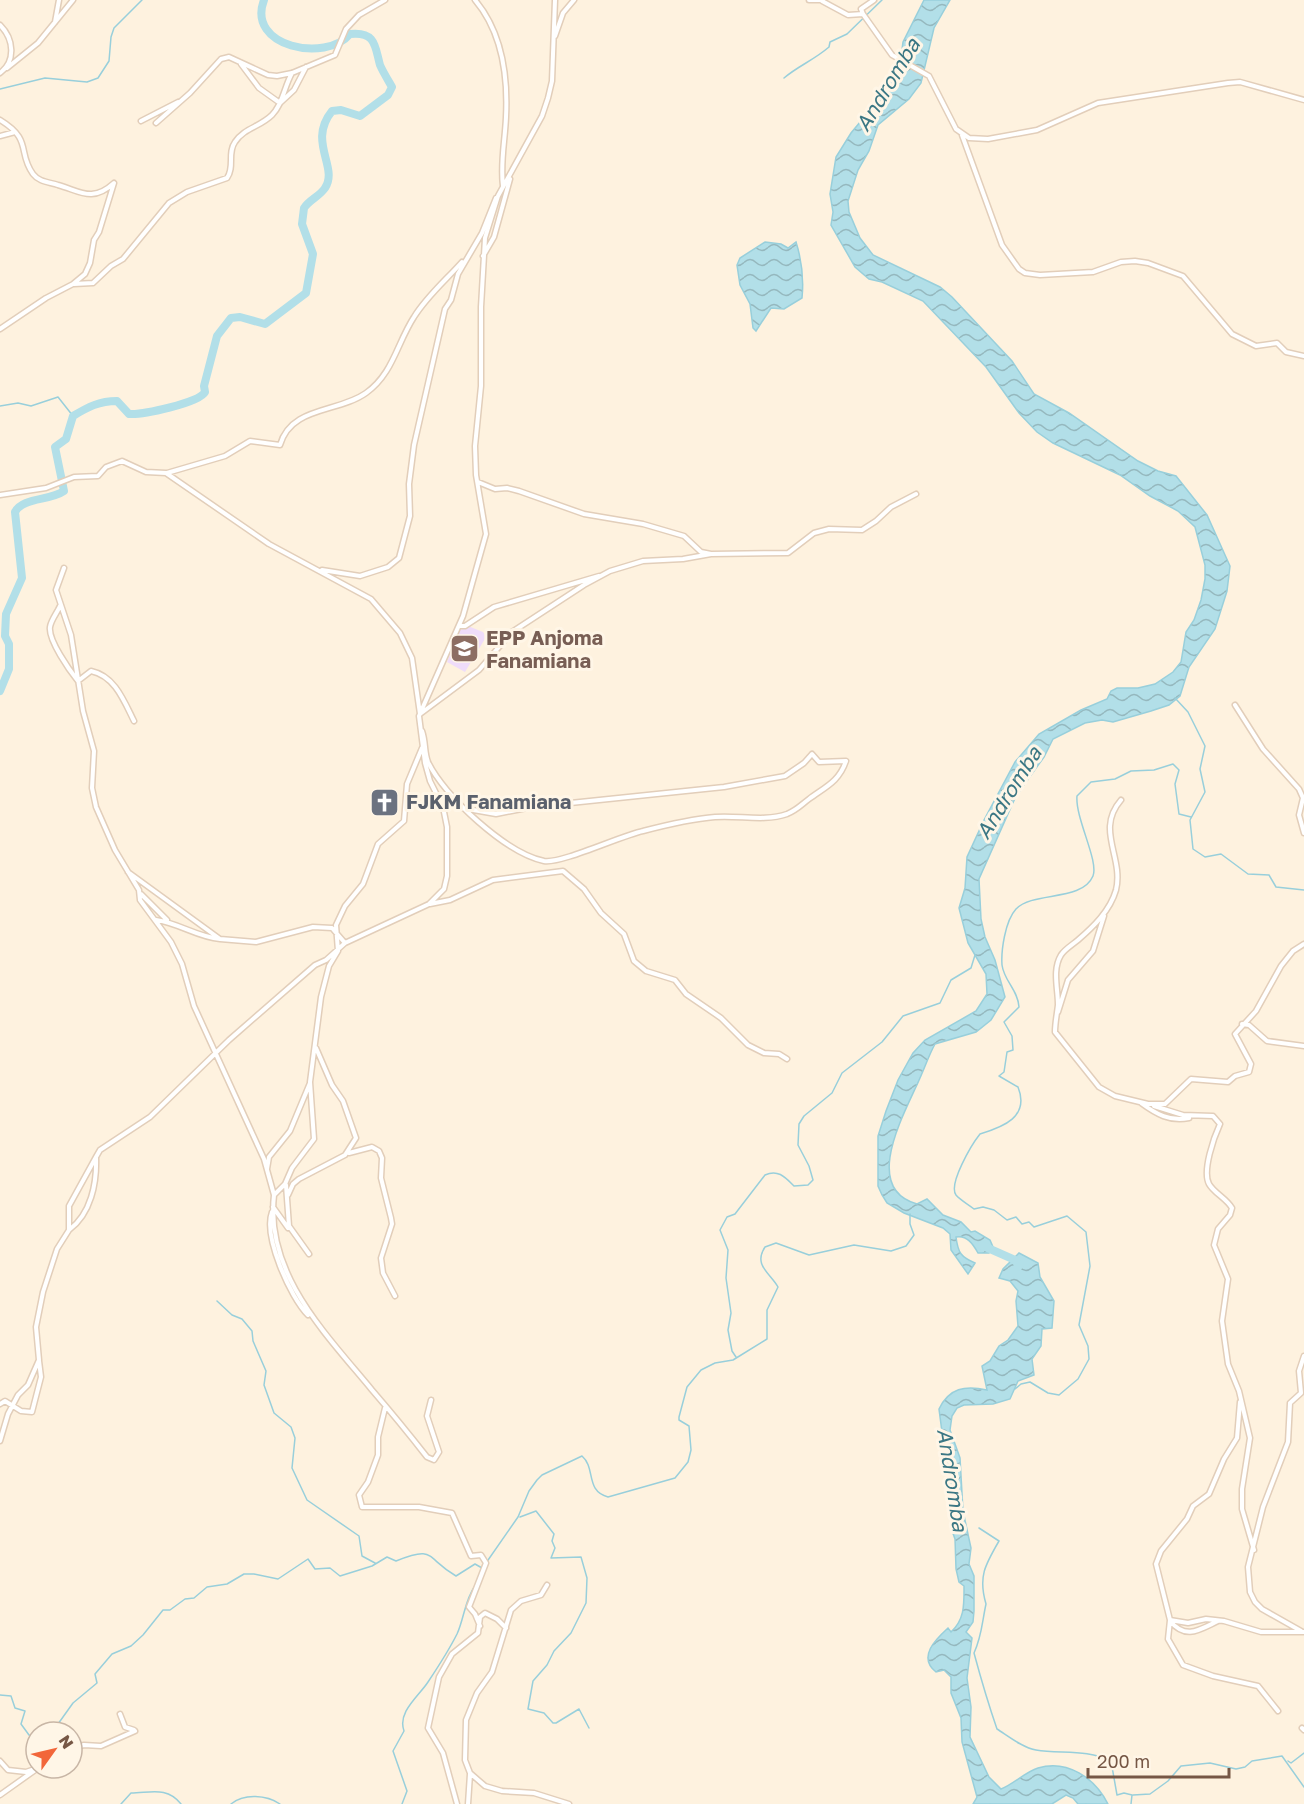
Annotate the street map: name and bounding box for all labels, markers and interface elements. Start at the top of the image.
water label: Andromba [849,32,926,136]
place label: EPP Anjoma Fanamiana [486,625,603,672]
school or university icon: EPP Anjoma Fanamiana [449,633,481,665]
water label: Andromba [970,741,1047,843]
church icon: FJKM Fanamiana [369,786,401,818]
place label: FJKM Fanamiana [406,789,571,813]
water label: Andromba [932,1427,974,1534]
north arrow [24,1720,84,1780]
text: N [55,1731,78,1752]
scale bar [1088,1741,1229,1779]
text: 200 m [1097,1750,1150,1772]

